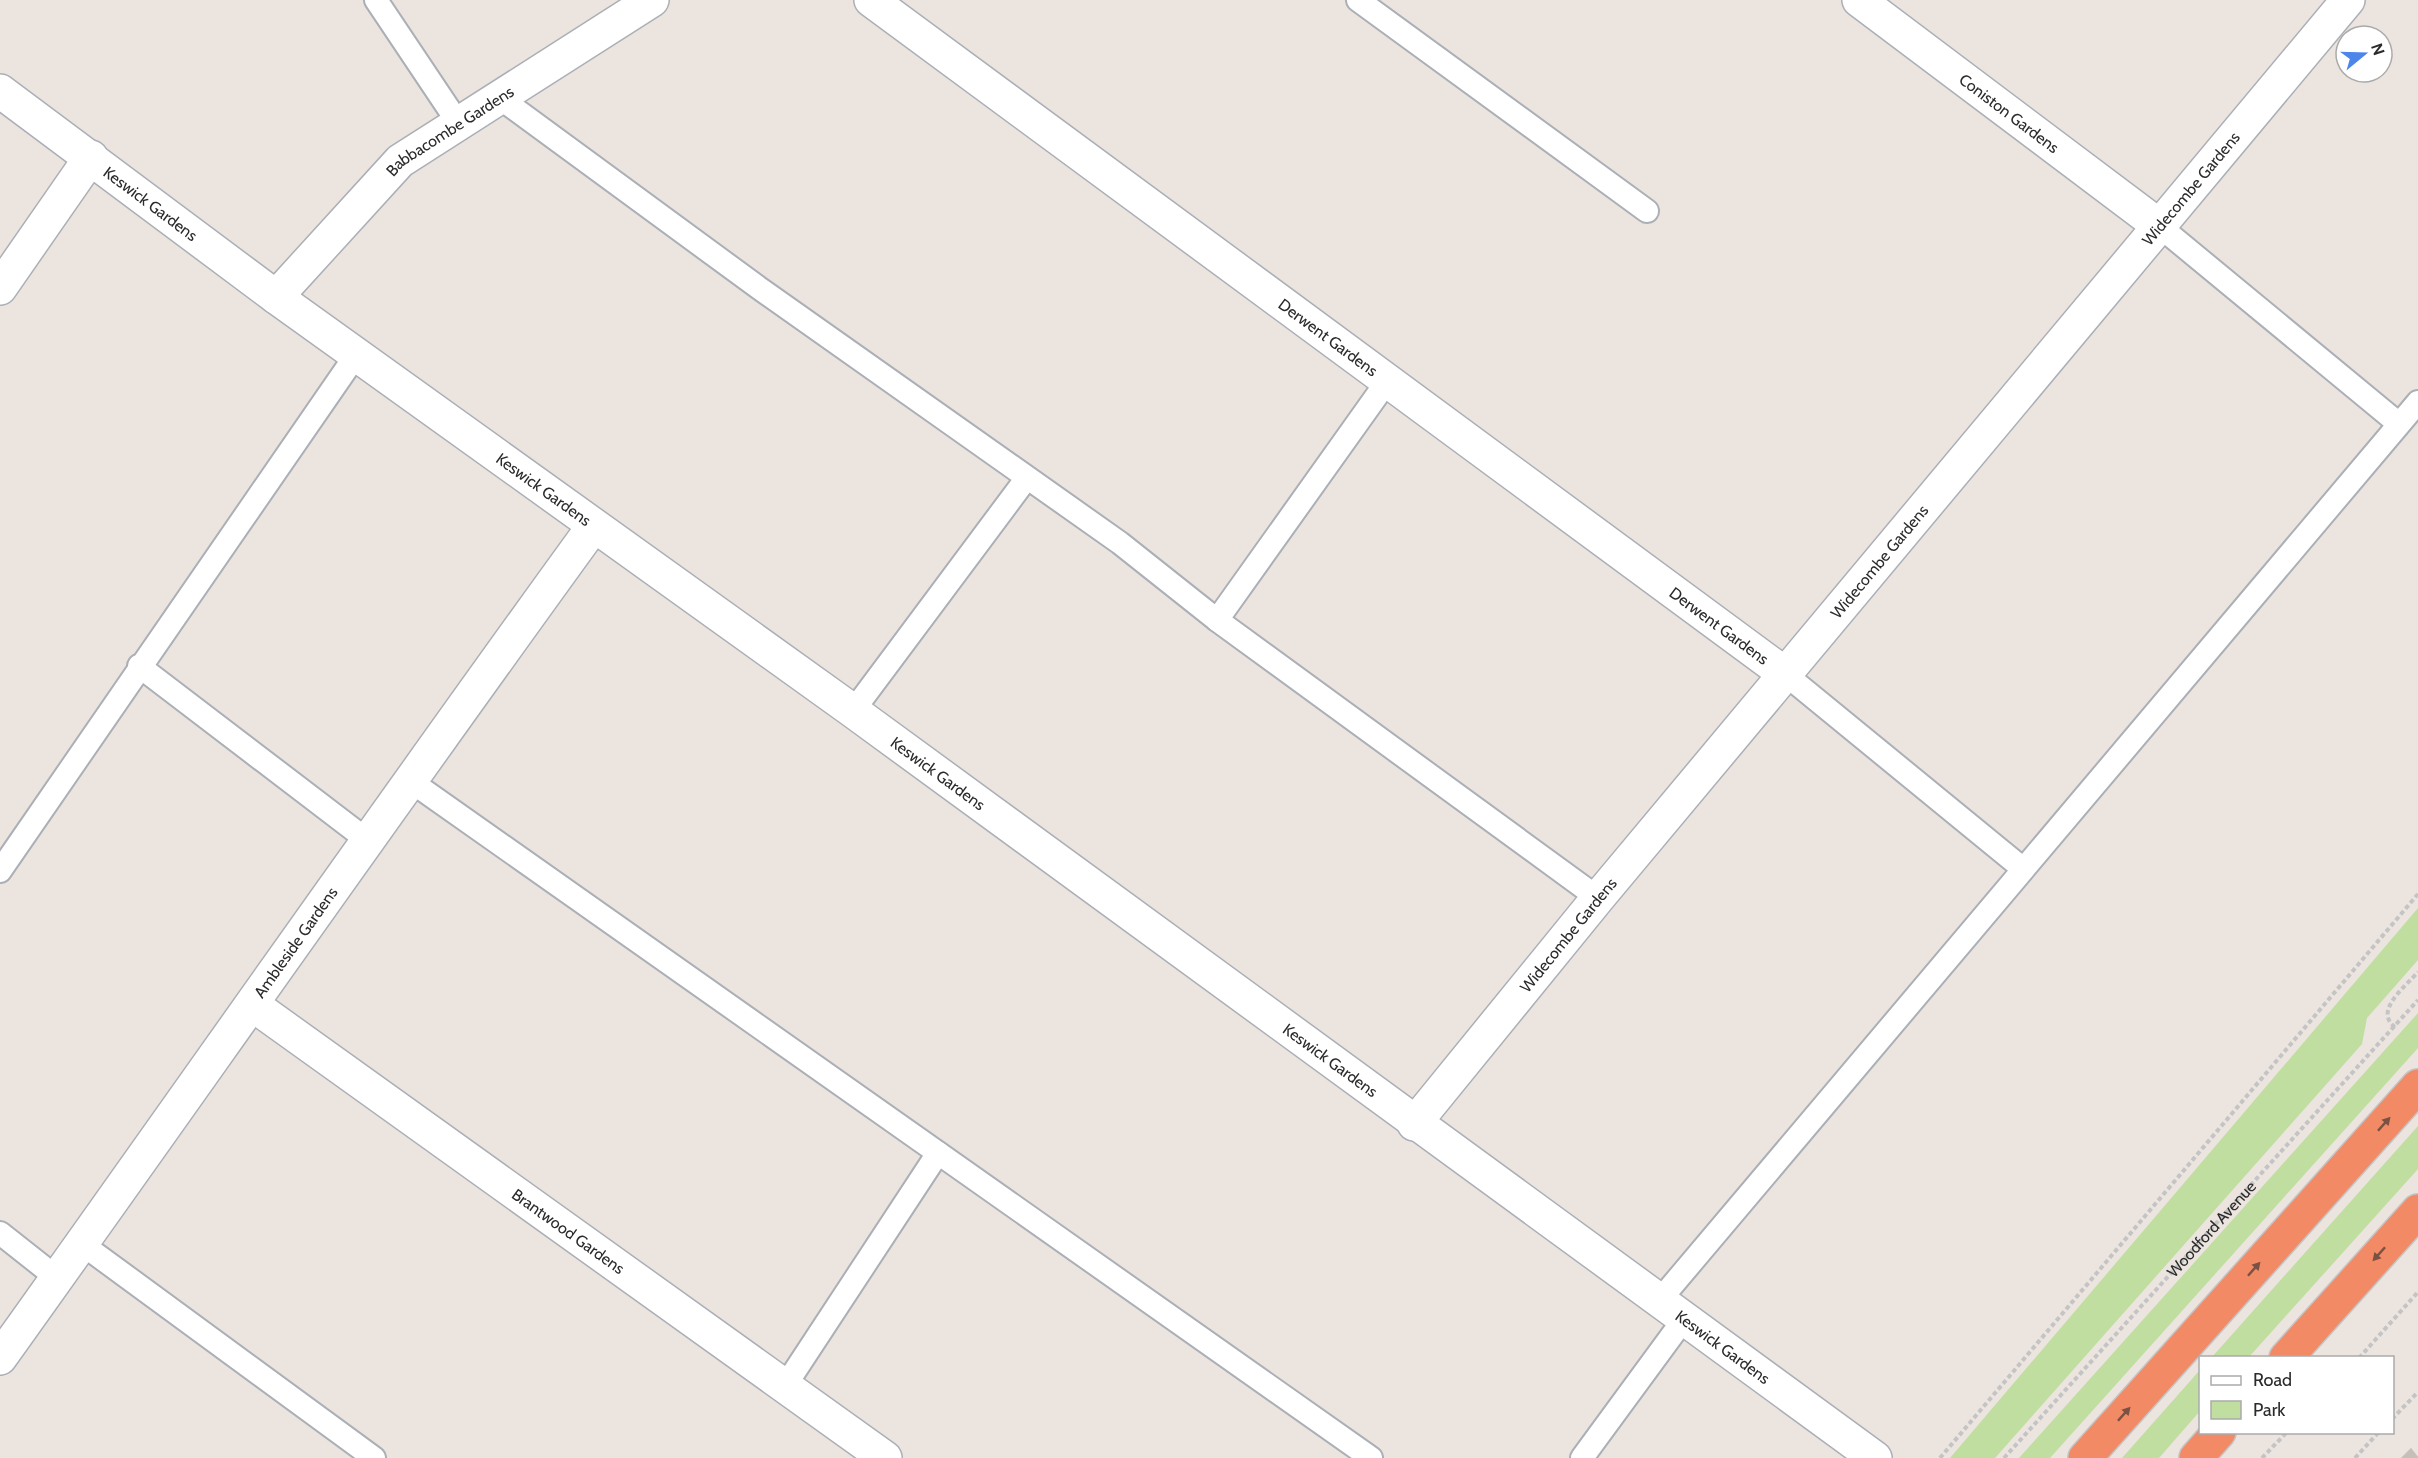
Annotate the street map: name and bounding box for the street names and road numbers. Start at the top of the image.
street label: Coniston Gardens [1956,69,2063,157]
street label: Babbacombe Gardens [382,81,517,180]
street label: Widecombe Gardens [2138,127,2244,249]
street label: Keswick Gardens [100,162,202,245]
street label: Derwent Gardens [1275,294,1382,380]
street label: Keswick Gardens [493,449,595,530]
street label: Widecombe Gardens [1826,500,1932,622]
street label: Derwent Gardens [1666,583,1773,669]
street label: Keswick Gardens [887,732,989,814]
street label: Widecombe Gardens [1516,873,1621,996]
street label: Ambleside Gardens [250,883,341,1001]
street label: Keswick Gardens [1280,1019,1382,1101]
street label: Woodford Avenue [2163,1177,2260,1281]
street label: Brantwood Gardens [508,1184,629,1278]
street label: Keswick Gardens [1672,1306,1774,1388]

